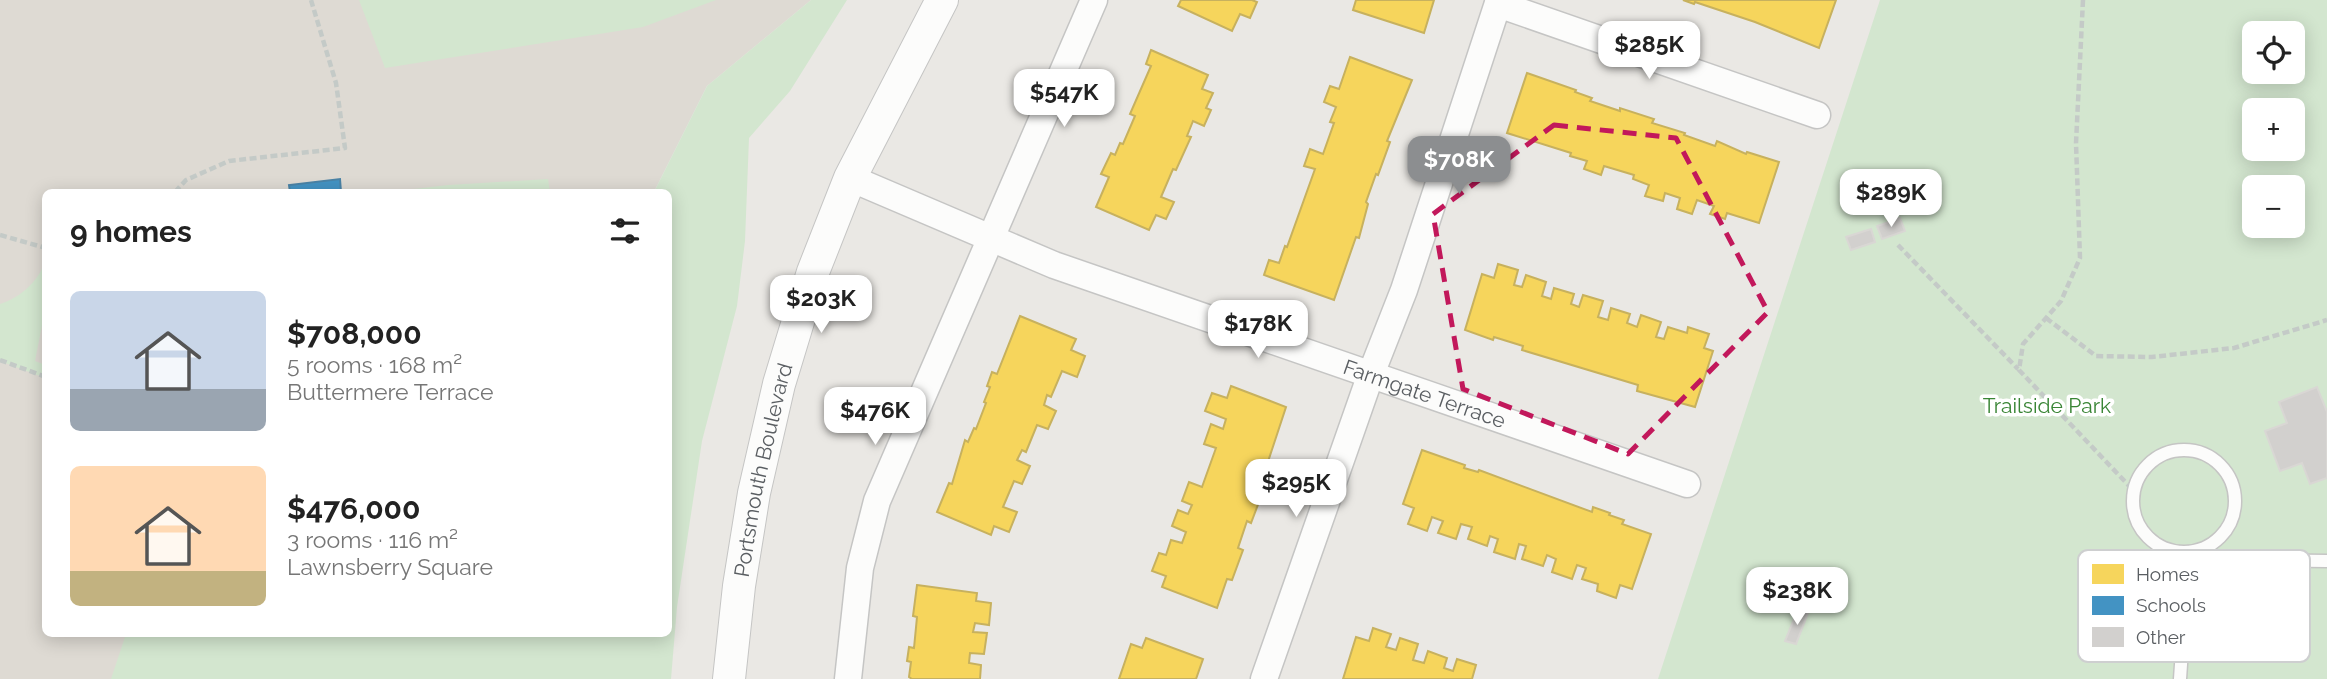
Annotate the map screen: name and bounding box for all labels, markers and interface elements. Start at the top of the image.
map controls [2242,21,2305,238]
button: locate [2242,21,2305,84]
pin: $285K [1600,22,1698,81]
text: $285K [1614,30,1684,57]
pin: $547K [1015,69,1113,129]
text: $547K [1030,78,1098,105]
button: + [2242,98,2305,161]
pin: $708K [1410,136,1508,196]
text: $708K [1424,145,1494,172]
pin: $289K [1842,170,1940,229]
button: − [2242,175,2305,238]
text: $289K [1856,178,1926,205]
icon: filters [606,212,644,250]
text: 9 homes [70,214,192,249]
pin: $203K [772,276,870,335]
text: $203K [786,284,856,311]
pin: $178K [1209,300,1307,360]
text: $178K [1224,309,1292,336]
text: $708,000 [287,316,422,351]
icon: home [126,319,210,403]
text: 5 rooms · 168 m² [287,351,462,378]
street label: Farmgate Terrace [1340,354,1509,433]
street label: Portsmouth Boulevard [728,360,797,579]
text: Buttermere Terrace [287,378,493,405]
pin: $476K [826,388,924,447]
park label: Trailside Park [1983,393,2111,418]
text: $476K [840,396,910,423]
pin: $295K [1247,460,1345,519]
text: $295K [1261,468,1331,495]
text: $476,000 [287,491,420,526]
icon: home [126,494,210,578]
text: 3 rooms · 116 m² [287,526,458,553]
legend [2078,550,2310,662]
text: Lawnsberry Square [287,553,493,580]
text: Homes [2136,563,2199,585]
pin: $238K [1748,568,1846,627]
text: $238K [1762,576,1832,603]
text: Schools [2136,594,2206,616]
text: Other [2136,626,2186,648]

